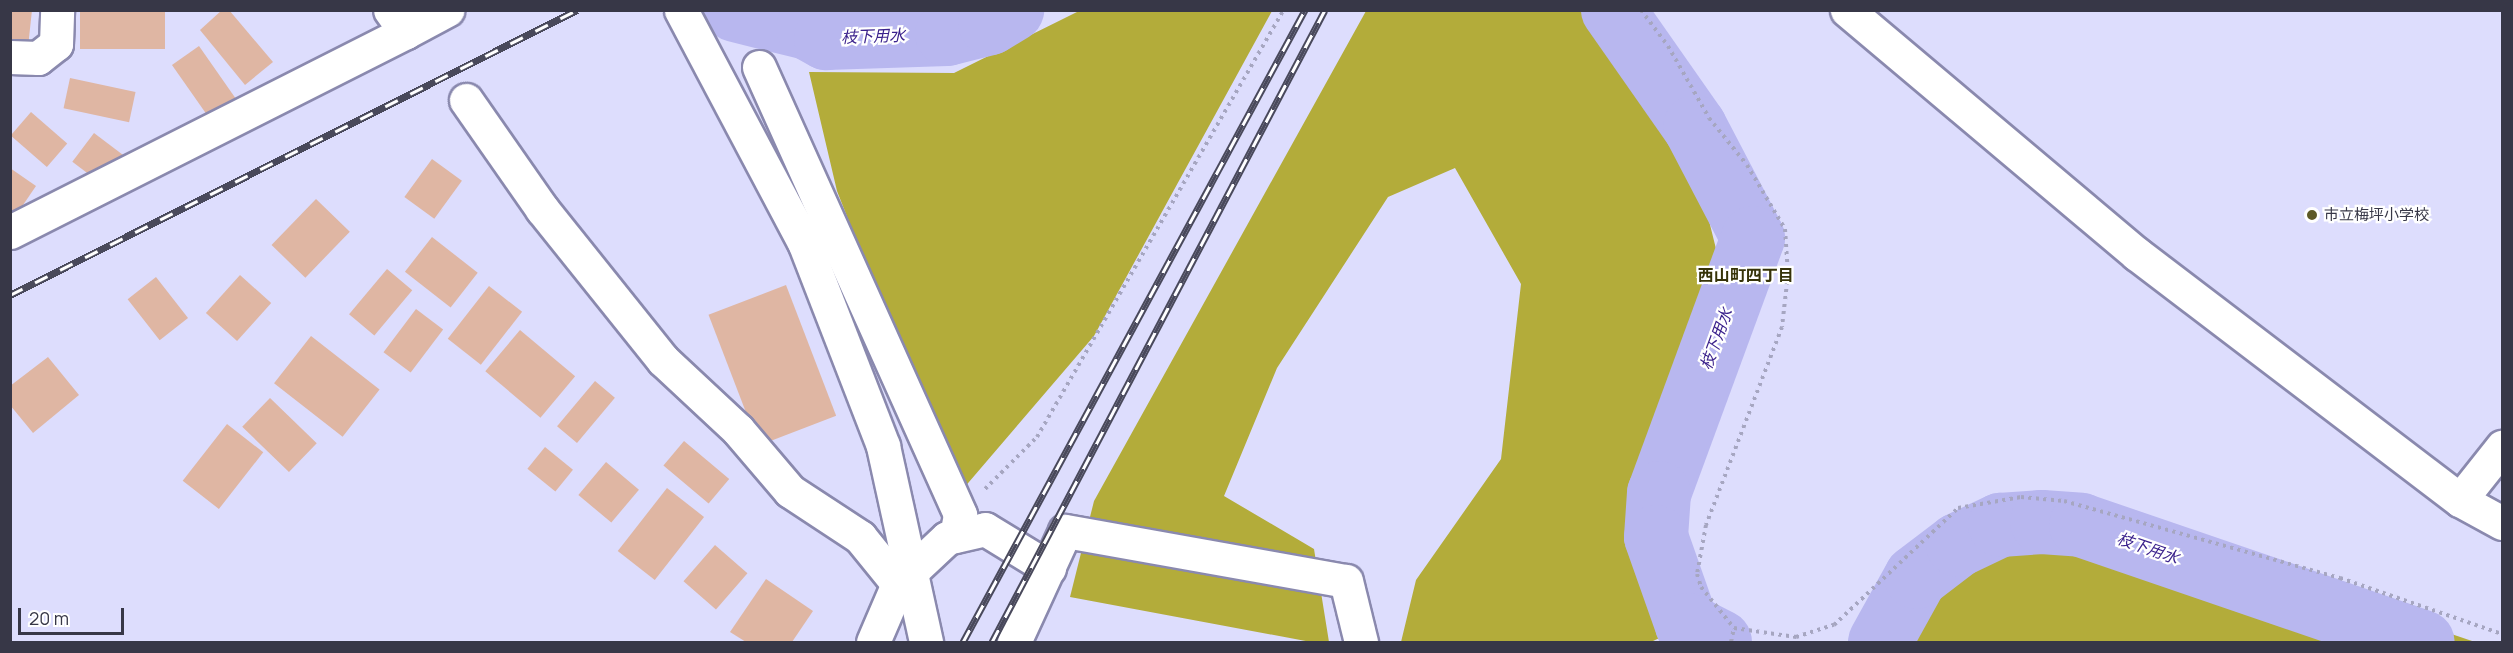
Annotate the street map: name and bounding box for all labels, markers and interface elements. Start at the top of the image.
water label: 枝下用水 [841,25,905,47]
place label: 市立梅坪小学校 [2324,206,2429,224]
marker: 市立梅坪小学校 [2305,208,2319,222]
district label: 西山町四丁目 [1698,265,1794,285]
water label: 枝下用水 [1696,306,1736,372]
water label: 枝下用水 [2115,529,2181,567]
scale bar [21,596,128,634]
text: 20 m [29,606,69,630]

